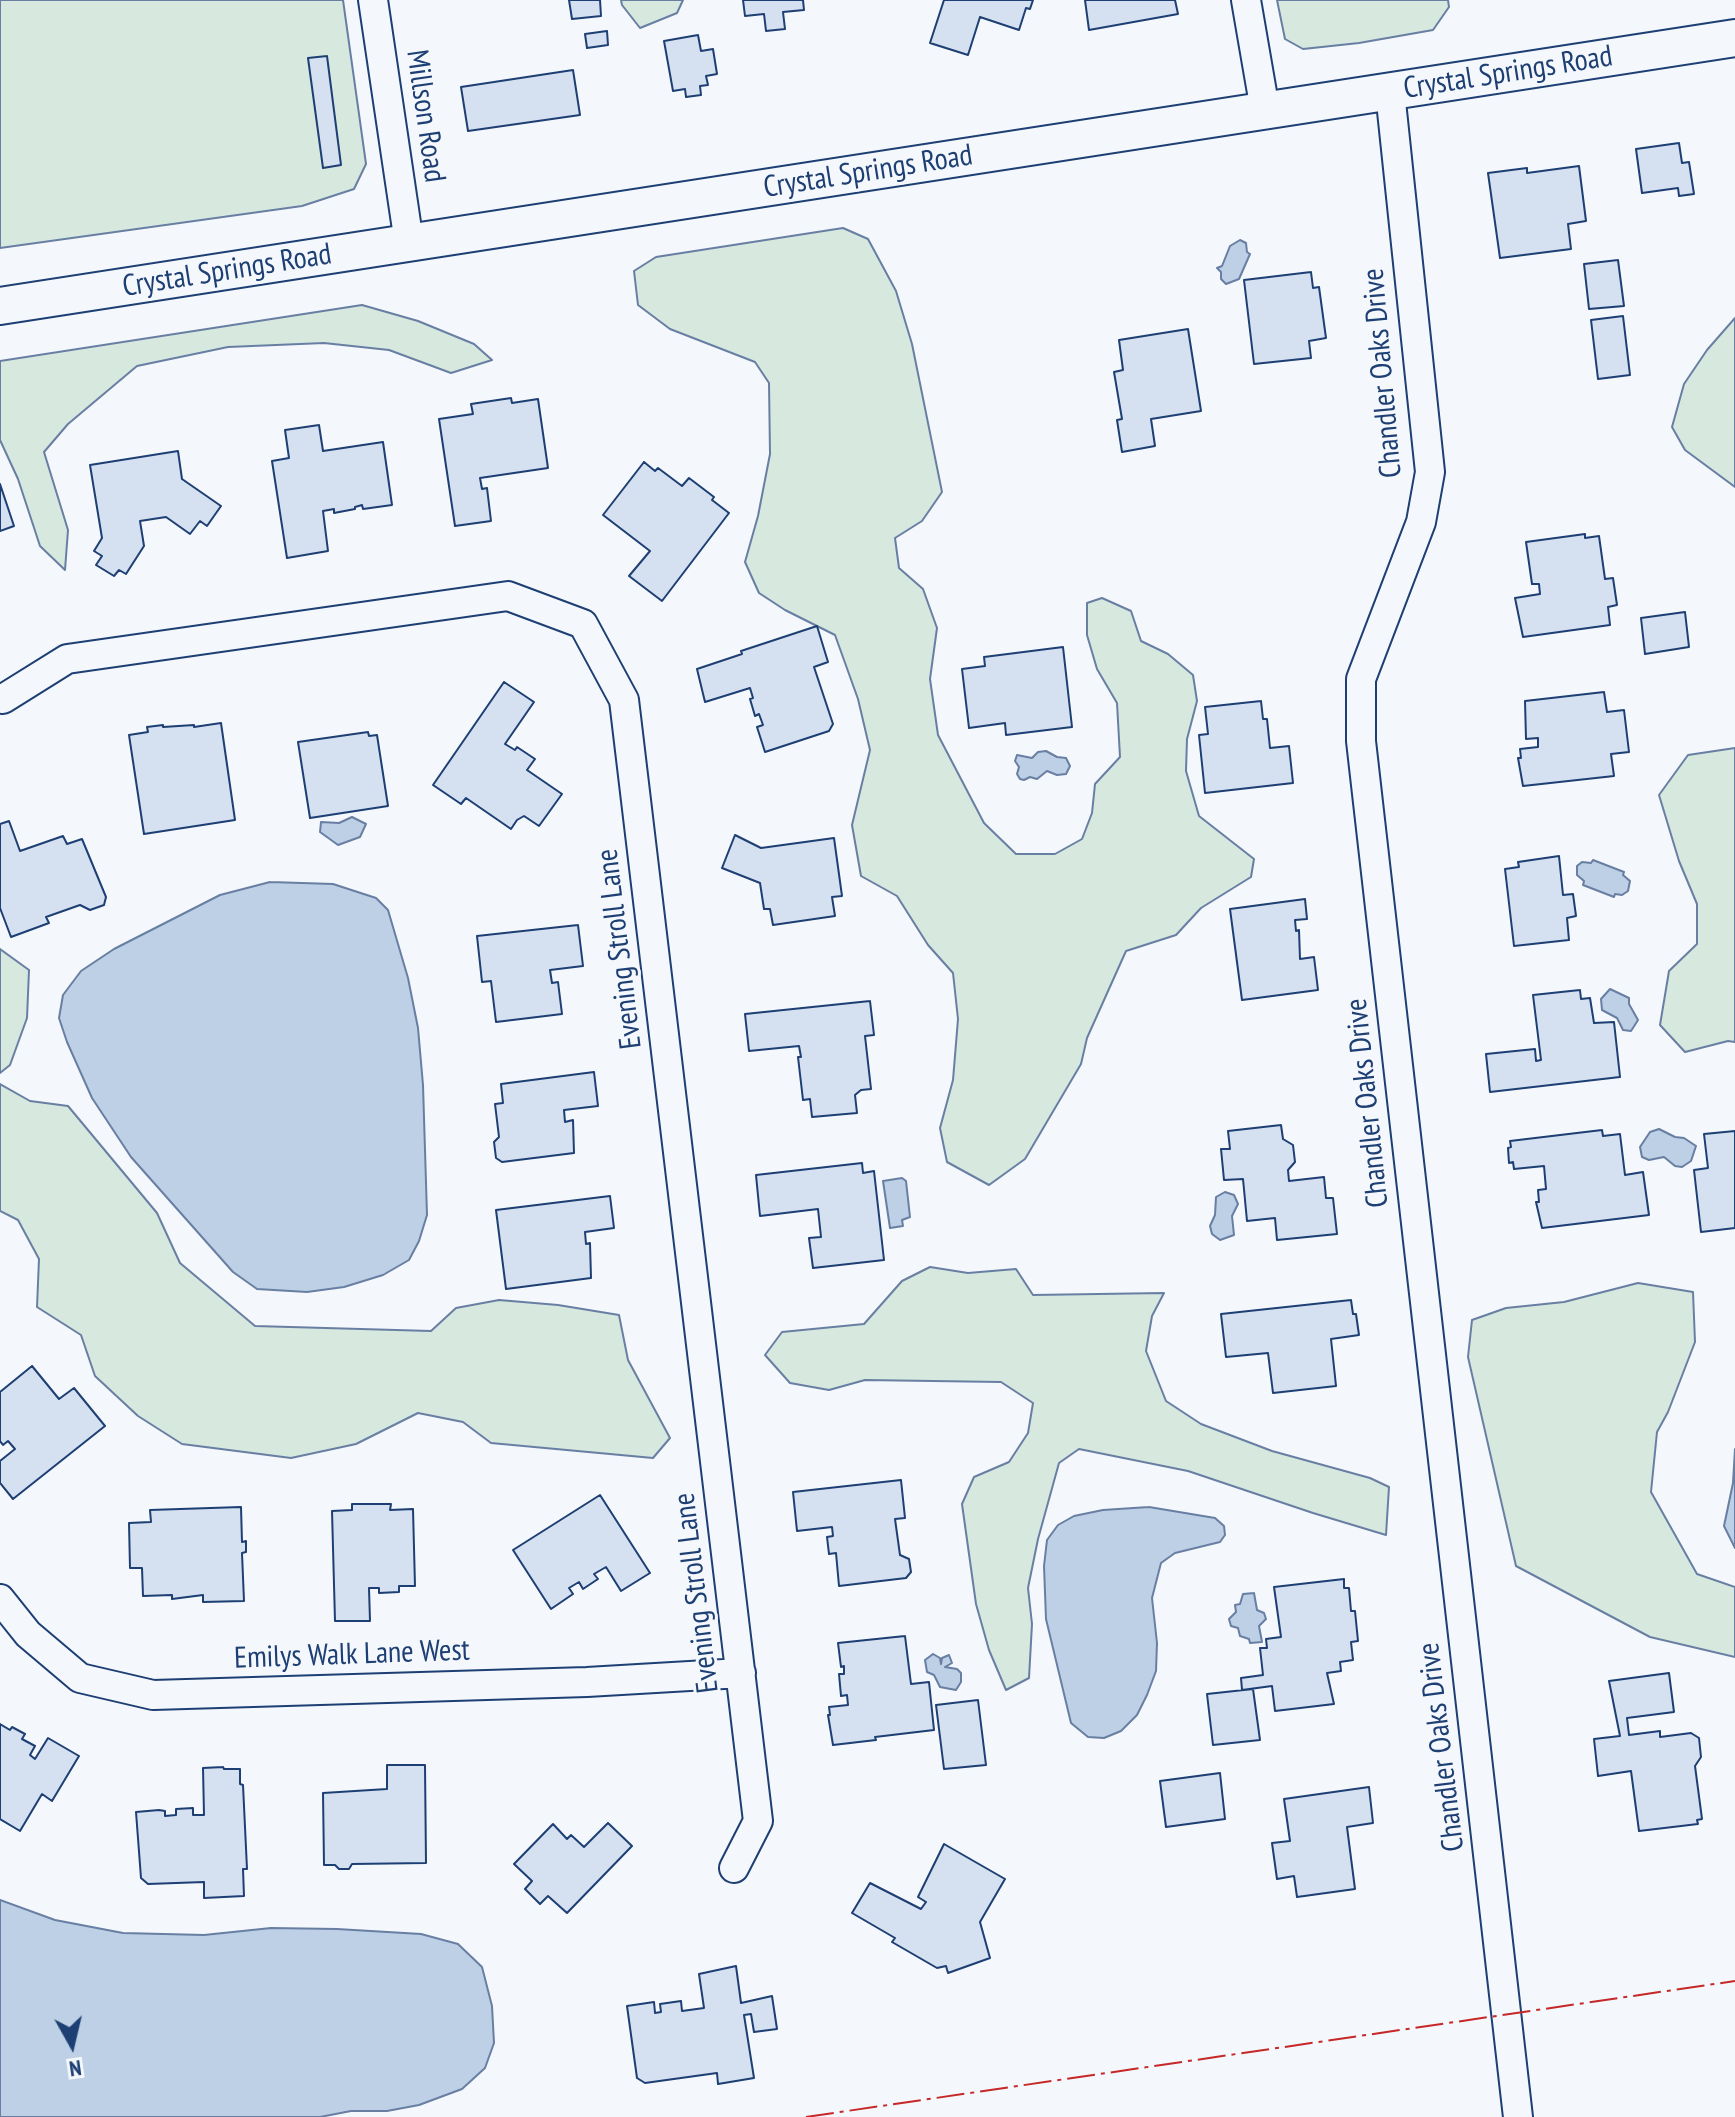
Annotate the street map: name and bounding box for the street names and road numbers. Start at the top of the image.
street label: Crystal Springs Road [1401,39,1615,107]
street label: Millson Road [398,47,452,185]
street label: Crystal Springs Road [761,138,975,206]
street label: Crystal Springs Road [120,237,334,305]
street label: Chandler Oaks Drive [1356,267,1410,479]
street label: Evening Stroll Lane [590,847,650,1051]
street label: Chandler Oaks Drive [1339,997,1397,1209]
street label: Evening Stroll Lane [667,1491,727,1695]
street label: Emilys Walk Lane West [234,1633,470,1677]
street label: Chandler Oaks Drive [1411,1640,1473,1854]

